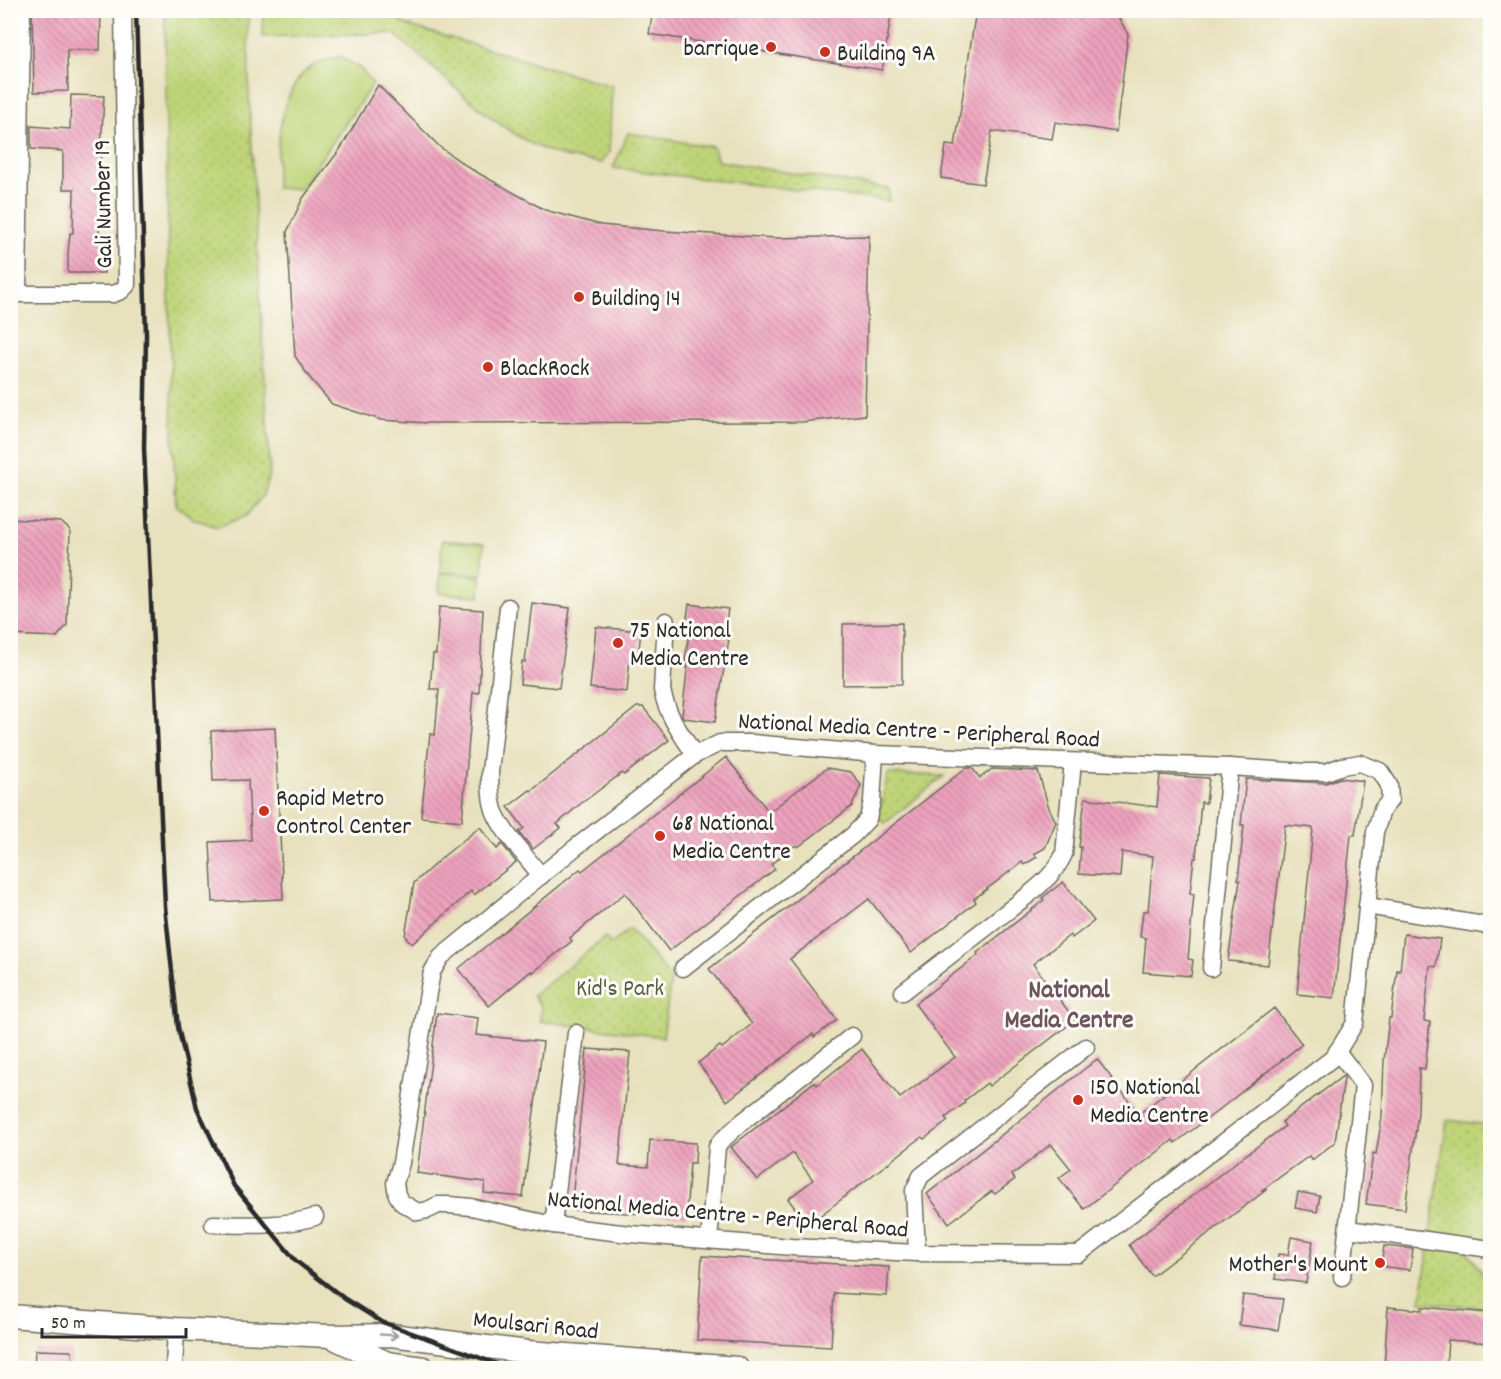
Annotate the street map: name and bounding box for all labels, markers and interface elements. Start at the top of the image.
place label: barrique [684,33,759,67]
place label: Building 9A [837,38,936,72]
marker: barrique [764,40,778,54]
marker: Building 9A [818,45,832,59]
street label: Gali Number 19 [87,139,123,269]
place label: Building 14 [591,283,681,317]
marker: Building 14 [572,290,586,304]
place label: BlackRock [500,353,590,387]
marker: BlackRock [481,360,495,374]
place label: 75 National Media Centre [630,615,749,677]
marker: 75 National Media Centre [611,636,625,650]
street label: National Media Centre - Peripheral Road [737,706,1101,758]
place label: Rapid Metro Control Center [276,783,411,845]
marker: Rapid Metro Control Center [257,804,271,818]
place label: 68 National Media Centre [672,808,791,870]
marker: 68 National Media Centre [653,829,667,843]
park label: Kid's Park [576,973,664,1007]
district label: National Media Centre [1005,973,1133,1040]
place label: 150 National Media Centre [1090,1072,1209,1134]
marker: 150 National Media Centre [1071,1093,1085,1107]
street label: National Media Centre - Peripheral Road [546,1183,910,1249]
place label: Mother's Mount [1229,1249,1368,1283]
marker: Mother's Mount [1373,1256,1387,1270]
scale bar [42,1301,186,1339]
street label: Moulsari Road [471,1303,600,1350]
text: 50 m [51,1312,86,1337]
one-way arrow [378,1330,398,1341]

